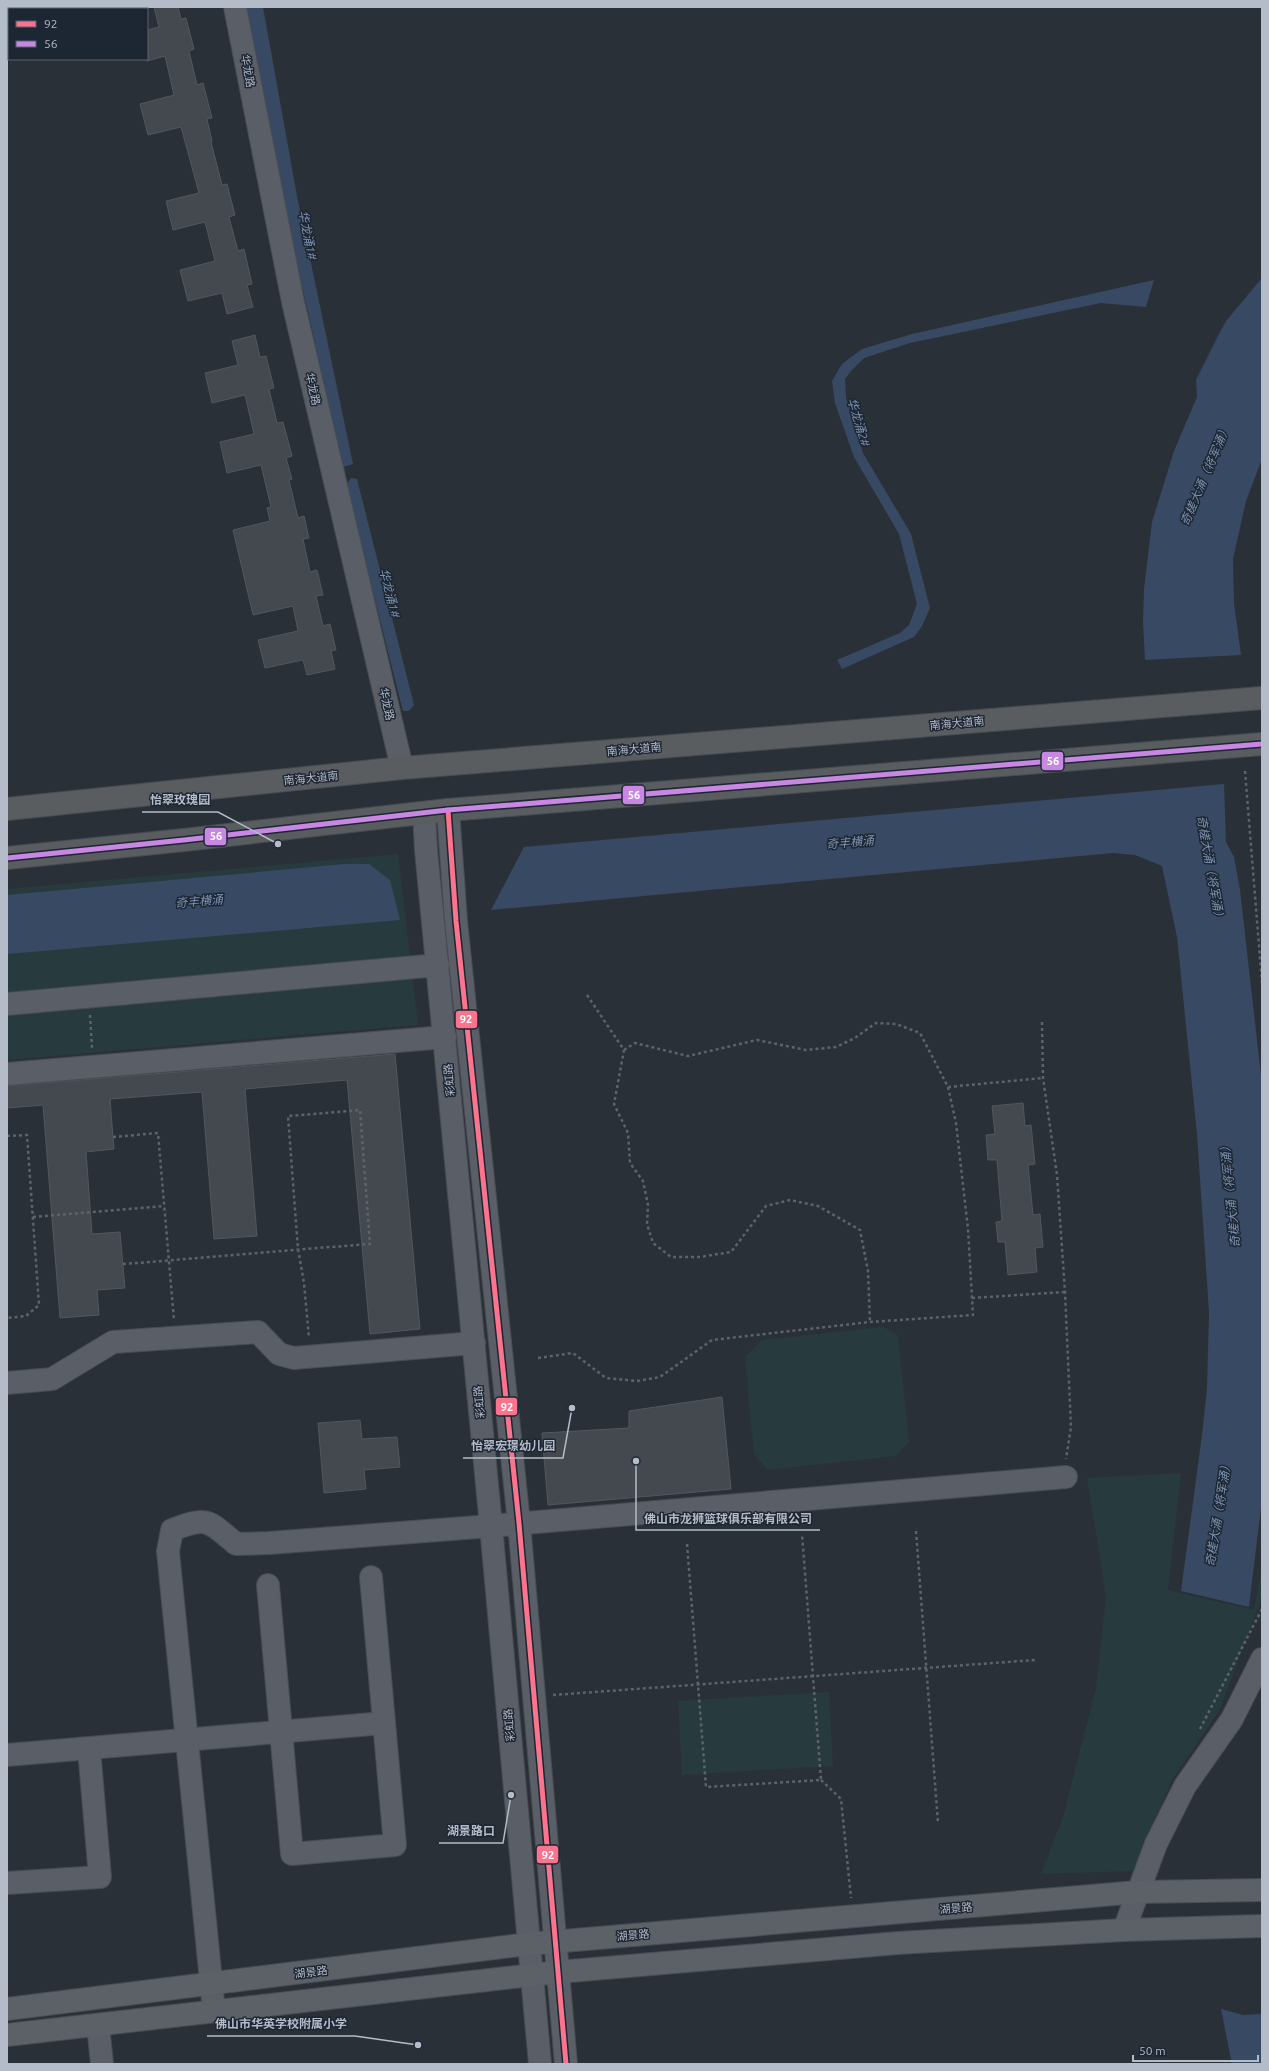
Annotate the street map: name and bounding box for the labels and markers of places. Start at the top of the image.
callout: 怡翠玫瑰园 [142,788,218,812]
callout: 怡翠宏璟幼儿园 [463,1434,563,1458]
callout: 佛山市龙狮篮球俱乐部有限公司 [636,1506,820,1530]
callout: 湖景路口 [439,1819,503,1843]
callout: 佛山市华英学校附属小学 [207,2012,355,2036]

